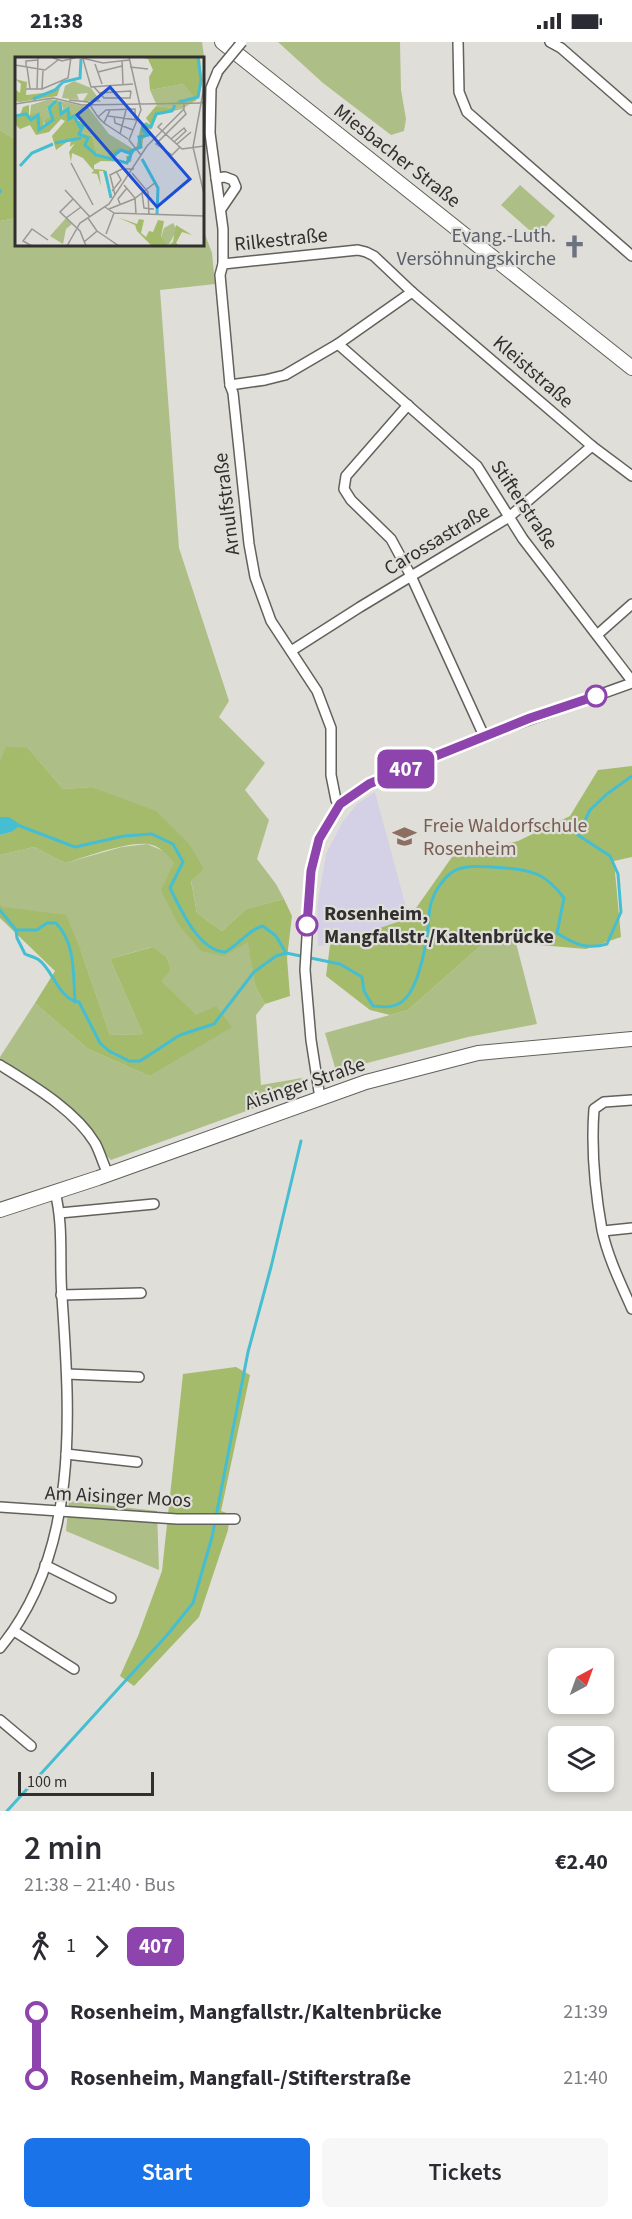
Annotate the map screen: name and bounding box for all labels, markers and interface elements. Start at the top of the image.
text: 21:38 [30,5,83,37]
inset map [15,57,204,246]
street label: Miesbacher Straße [328,97,467,215]
street label: Rilkestraße [233,221,329,259]
place label: Evang.-Luth. Versöhnungskirche [396,222,556,273]
church icon: Evang.-Luth. Versöhnungskirche [561,234,587,260]
street label: Kleiststraße [487,329,580,415]
street label: Arnulfstraße [207,451,247,557]
street label: Stifterstraße [484,454,564,556]
street label: Carossastraße [379,497,495,583]
unlabelled marker [585,685,607,707]
line badge: 407 [372,750,440,788]
text: 407 [389,754,423,784]
place label: Freie Waldorfschule Rosenheim [423,812,588,863]
school or university icon: Freie Waldorfschule Rosenheim [392,824,418,850]
place label: Rosenheim, Mangfallstr./Kaltenbrücke [324,900,554,951]
marker: Rosenheim, Mangfallstr./Kaltenbrücke [296,914,318,936]
street label: Aisinger Straße [241,1050,369,1118]
street label: Am Aisinger Moos [44,1479,192,1515]
north arrow [548,1648,614,1714]
map controls [548,1648,614,1792]
button: layers [548,1726,614,1792]
scale bar [18,1769,154,1796]
text: 100 m [27,1771,67,1793]
text: 2 min [24,1825,102,1872]
text: €2.40 [555,1846,608,1878]
text: 21:38 – 21:40 · Bus [24,1871,175,1899]
icon: walk [24,1930,57,1963]
icon: forward [85,1930,118,1963]
text: 407 [139,1931,172,1961]
text: 1 [66,1932,76,1960]
text: Rosenheim, Mangfallstr./Kaltenbrücke [70,1996,442,2028]
text: 21:39 [563,1998,608,2026]
text: Rosenheim, Mangfall-/Stifterstraße [70,2062,411,2094]
text: 21:40 [563,2064,608,2092]
button: Start [24,2138,310,2207]
button: Tickets [322,2138,608,2207]

